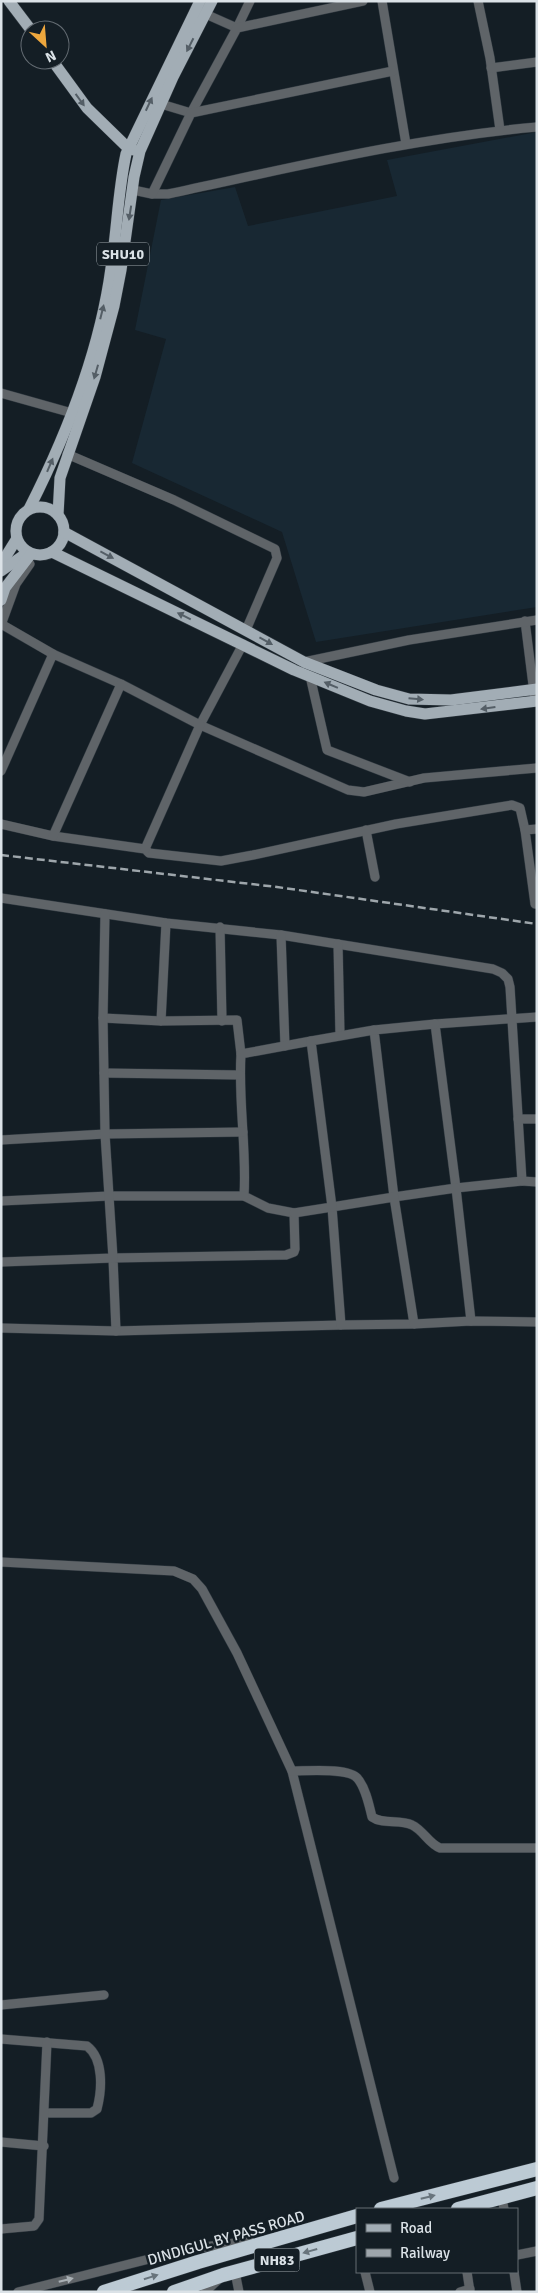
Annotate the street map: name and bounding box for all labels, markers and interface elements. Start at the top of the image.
north arrow [20,20,70,70]
one-way arrow [186,37,194,52]
text: N [42,46,59,66]
one-way arrow [75,93,85,107]
one-way arrow [146,97,154,111]
one-way arrow [125,205,133,221]
road number: SHU10 [97,242,149,266]
one-way arrow [98,304,106,319]
one-way arrow [92,364,100,379]
one-way arrow [46,458,54,472]
one-way arrow [101,551,114,560]
one-way arrow [177,611,191,619]
one-way arrow [258,637,273,645]
one-way arrow [324,681,338,689]
one-way arrow [408,696,424,704]
one-way arrow [480,704,496,712]
one-way arrow [420,2193,435,2201]
street label: DINDIGUL BY PASS ROAD [145,2207,307,2269]
legend [356,2208,518,2273]
text: Road [400,2219,432,2237]
text: Railway [400,2244,450,2262]
one-way arrow [302,2247,317,2255]
road number: NH83 [254,2248,300,2272]
one-way arrow [143,2272,158,2280]
one-way arrow [58,2276,73,2284]

